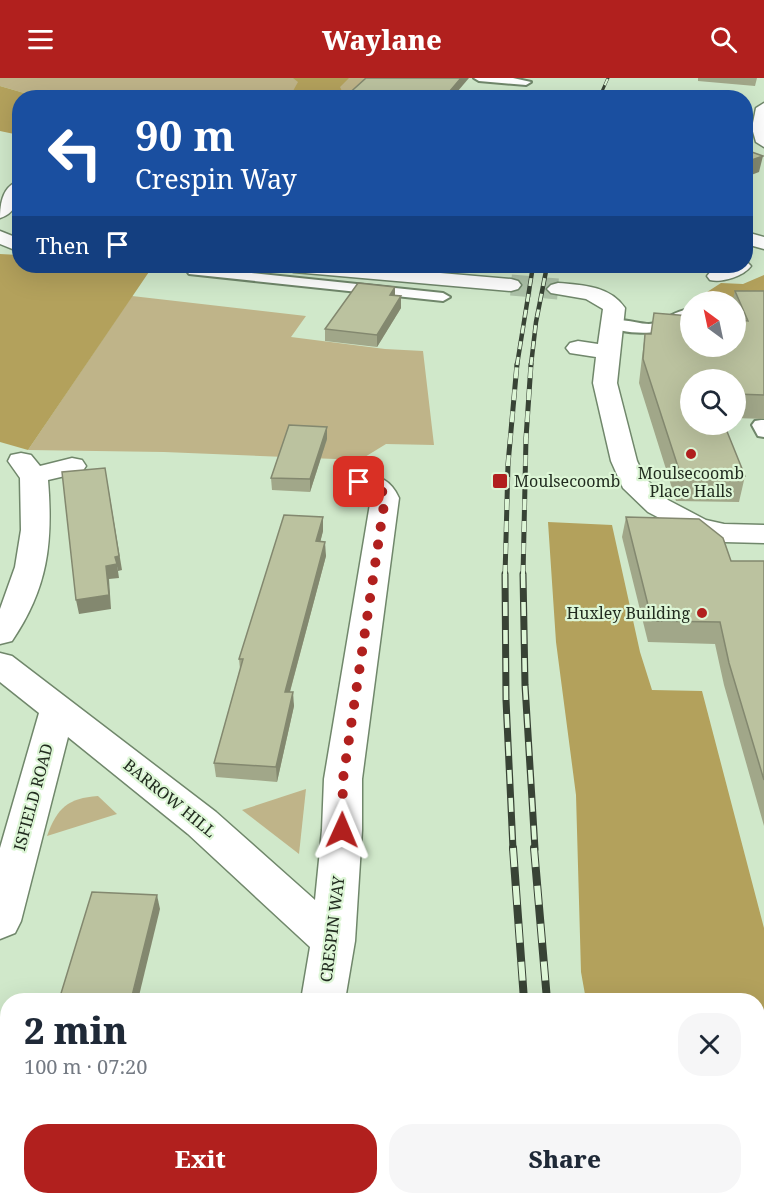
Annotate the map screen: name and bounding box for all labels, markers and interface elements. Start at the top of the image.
text: Waylane [322,21,442,58]
icon: menu [24,23,57,56]
icon: search [707,23,740,56]
text: 90 m [135,106,235,163]
icon: left [36,114,114,192]
text: Crespin Way [135,160,297,197]
icon: arrive [101,228,134,261]
text: Then [36,230,89,260]
north arrow [680,291,746,357]
map controls [680,291,746,435]
button: search [680,369,746,435]
marker: Moulsecoomb Place Halls [684,447,698,461]
pin [333,456,384,507]
place label: Moulsecoomb Place Halls [638,462,744,502]
icon: arrive [342,465,375,498]
place label: Moulsecoomb [514,470,620,492]
marker: Moulsecoomb [491,472,509,490]
place label: Huxley Building [567,602,690,624]
marker: Huxley Building [695,606,709,620]
street label: ISFIELD ROAD [8,741,58,853]
street label: BARROW HILL [119,754,221,842]
position arrow [310,798,374,862]
street label: CRESPIN WAY [315,874,350,983]
text: 2 min [24,1006,127,1055]
button: close [678,1013,741,1076]
text: 100 m · 07:20 [24,1053,147,1080]
button: Exit [24,1124,377,1193]
button: Share [389,1124,741,1193]

